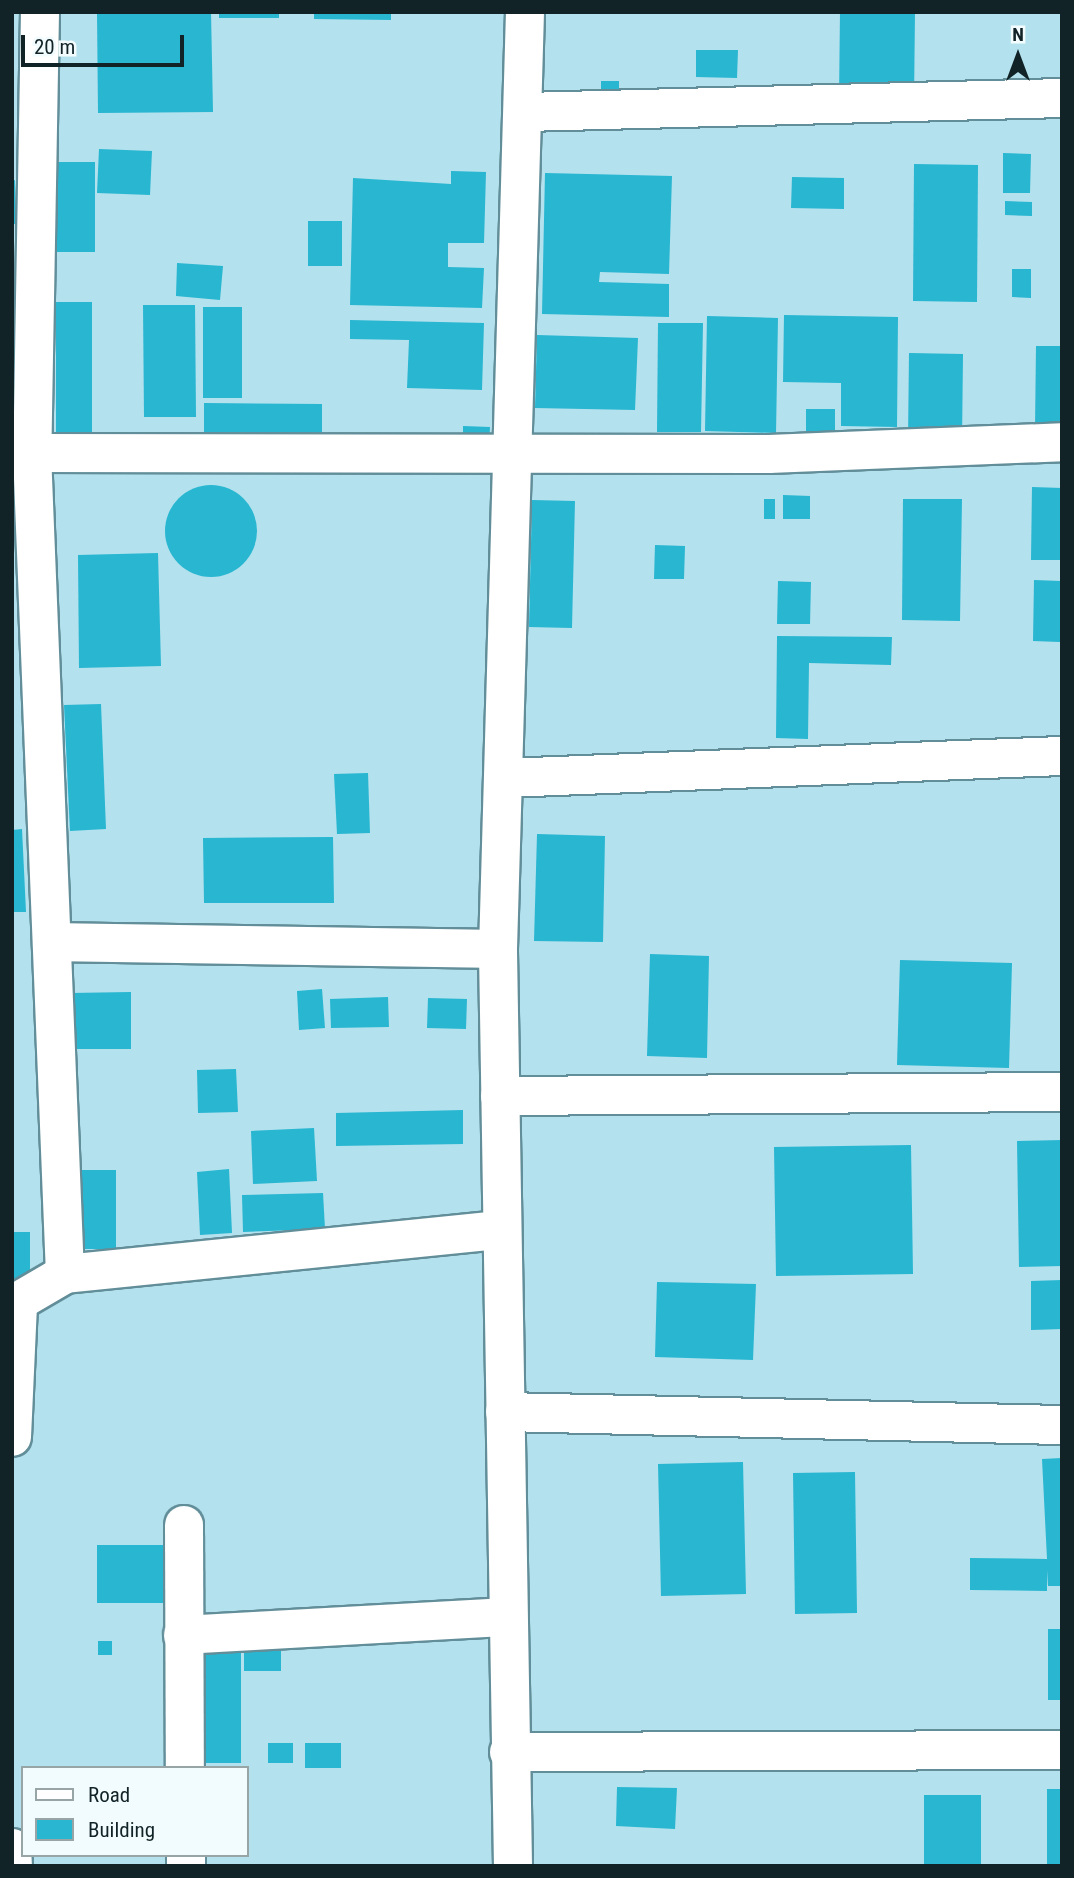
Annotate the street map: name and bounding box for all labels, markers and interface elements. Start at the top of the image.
scale bar [24,21,187,65]
north arrow [983,21,1053,91]
text: N [1012,23,1024,46]
text: 20 m [34,35,75,59]
legend [21,1766,248,1857]
text: Road [88,1783,130,1807]
text: Building [88,1818,155,1842]

